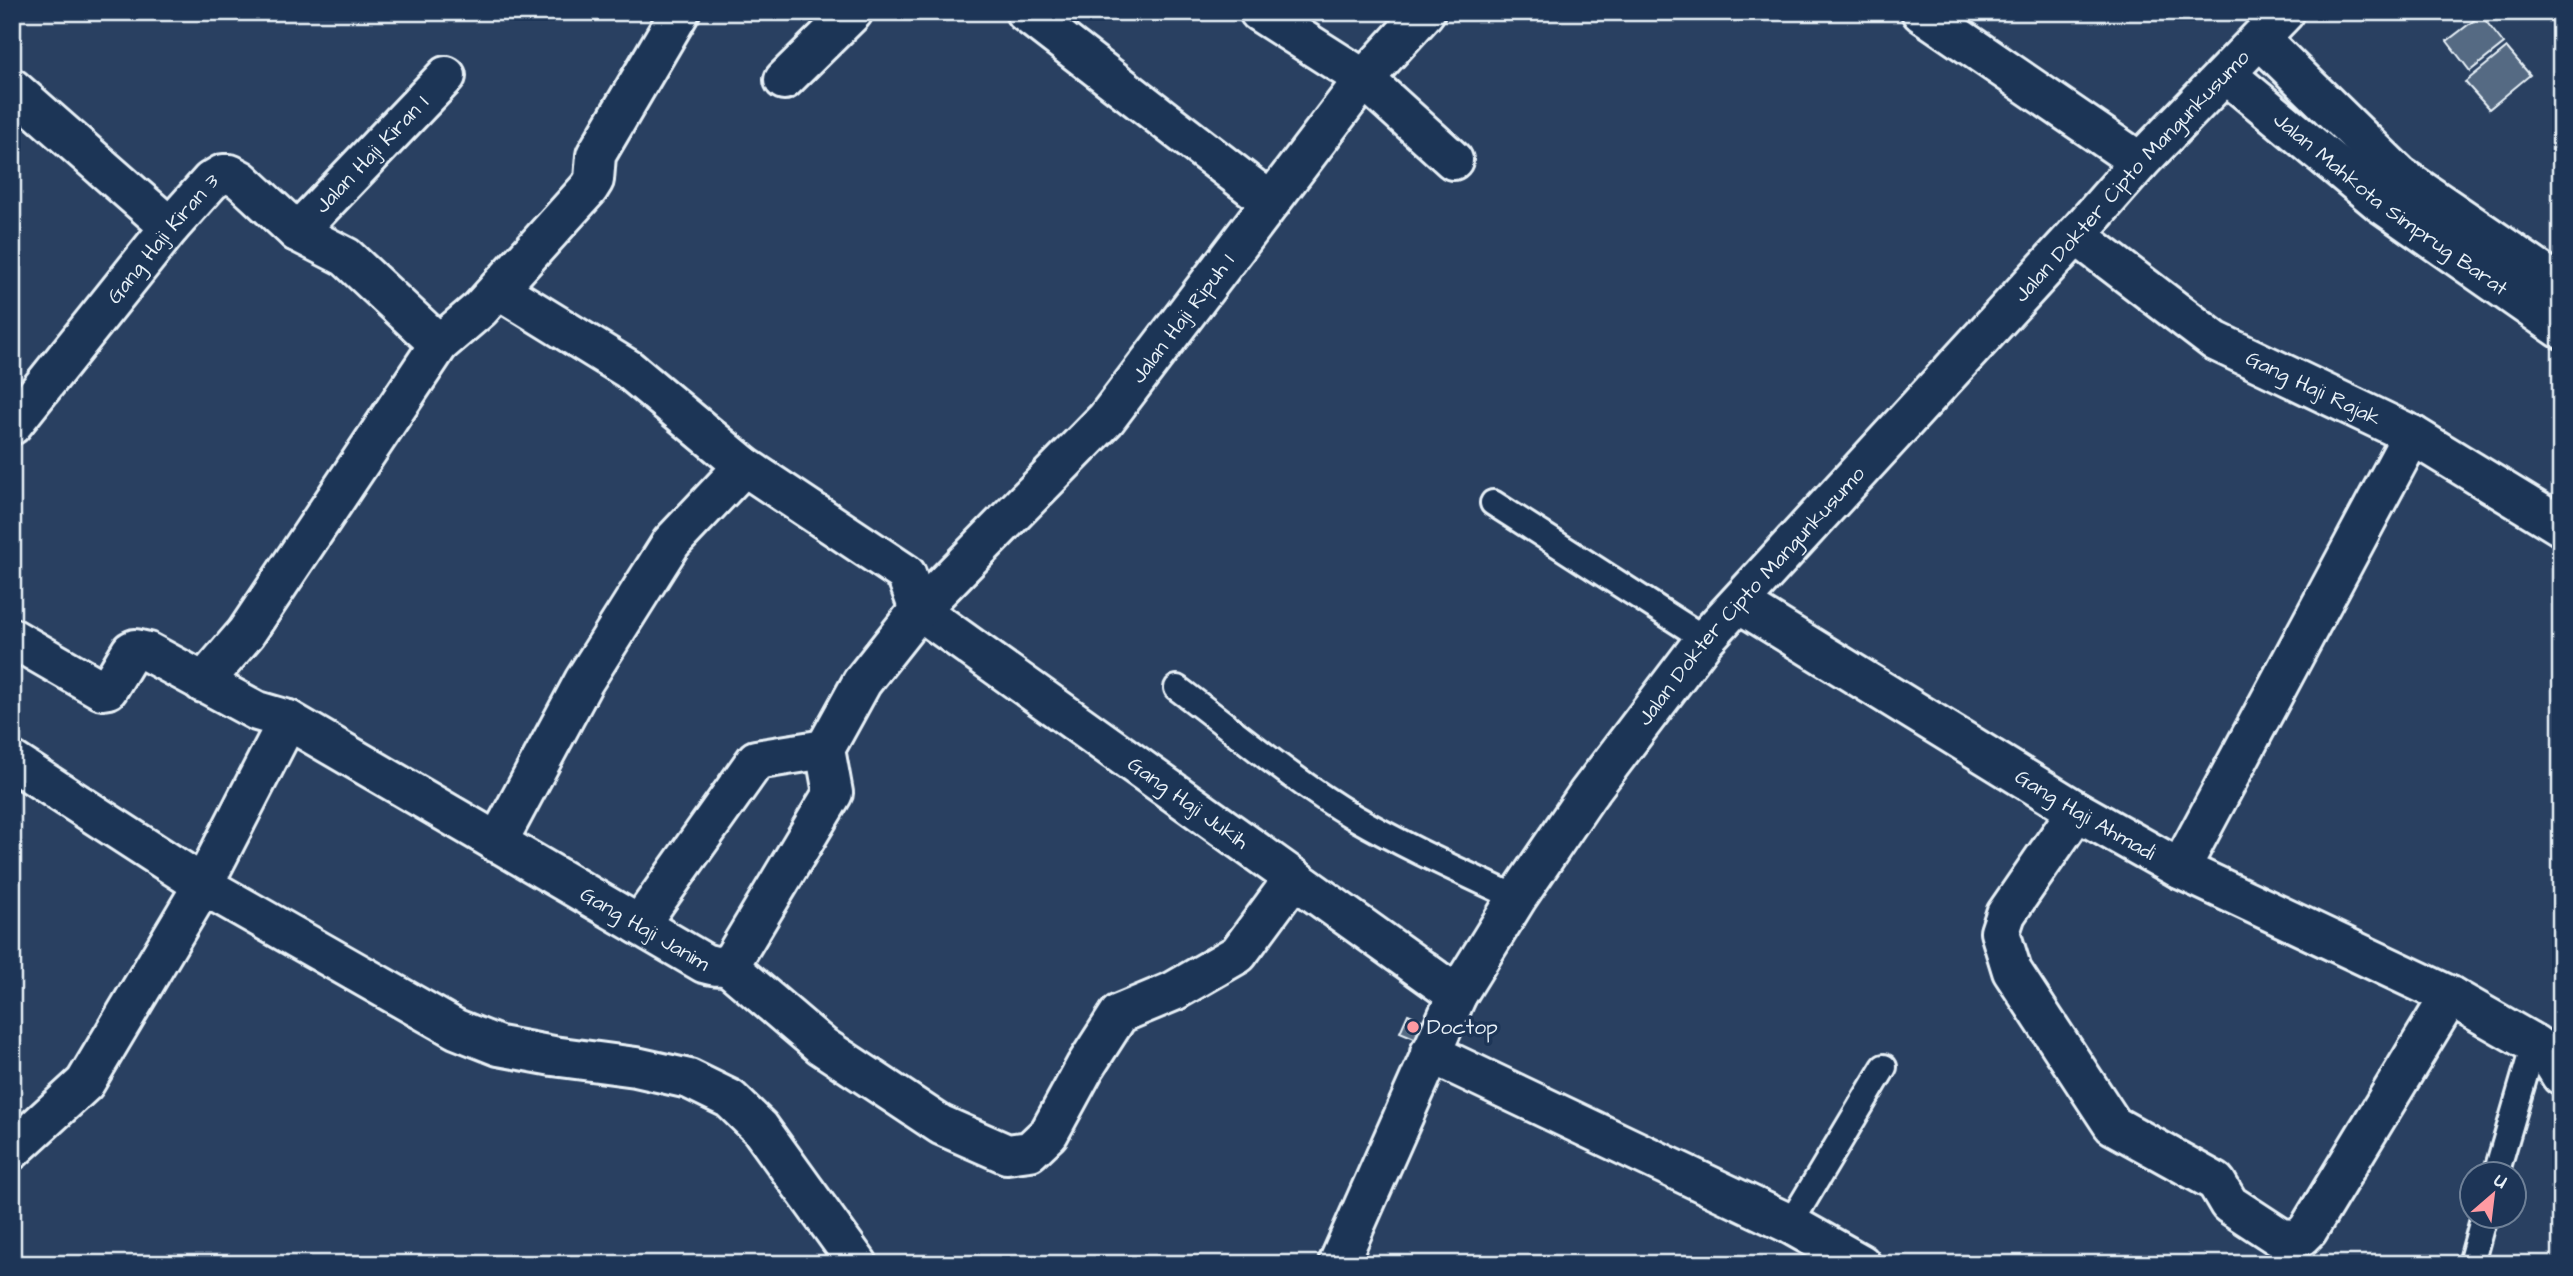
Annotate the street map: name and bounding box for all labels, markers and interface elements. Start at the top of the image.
street label: Jalan Dokter Cipto Mangunkusumo [2007,43,2256,308]
street label: Jalan Haji Kiran I [308,88,435,220]
street label: Jalan Mahkota Simprug Barat [2267,105,2515,303]
street label: Gang Haji Kiran 3 [100,165,224,310]
street label: Jalan Haji Ripuh 1 [1124,247,1241,389]
street label: Gang Haji Rajak [2241,343,2386,433]
street label: Jalan Dokter Cipto Mangunkusumo [1630,460,1871,731]
street label: Gang Haji Jukih [1122,750,1255,856]
street label: Gang Haji Ahmadi [2010,762,2161,867]
street label: Gang Haji Janim [575,879,716,978]
place label: Doctop [1427,1013,1498,1043]
marker: Doctop [1405,1019,1421,1035]
north arrow [2458,1160,2528,1230]
text: U [2489,1167,2512,1196]

